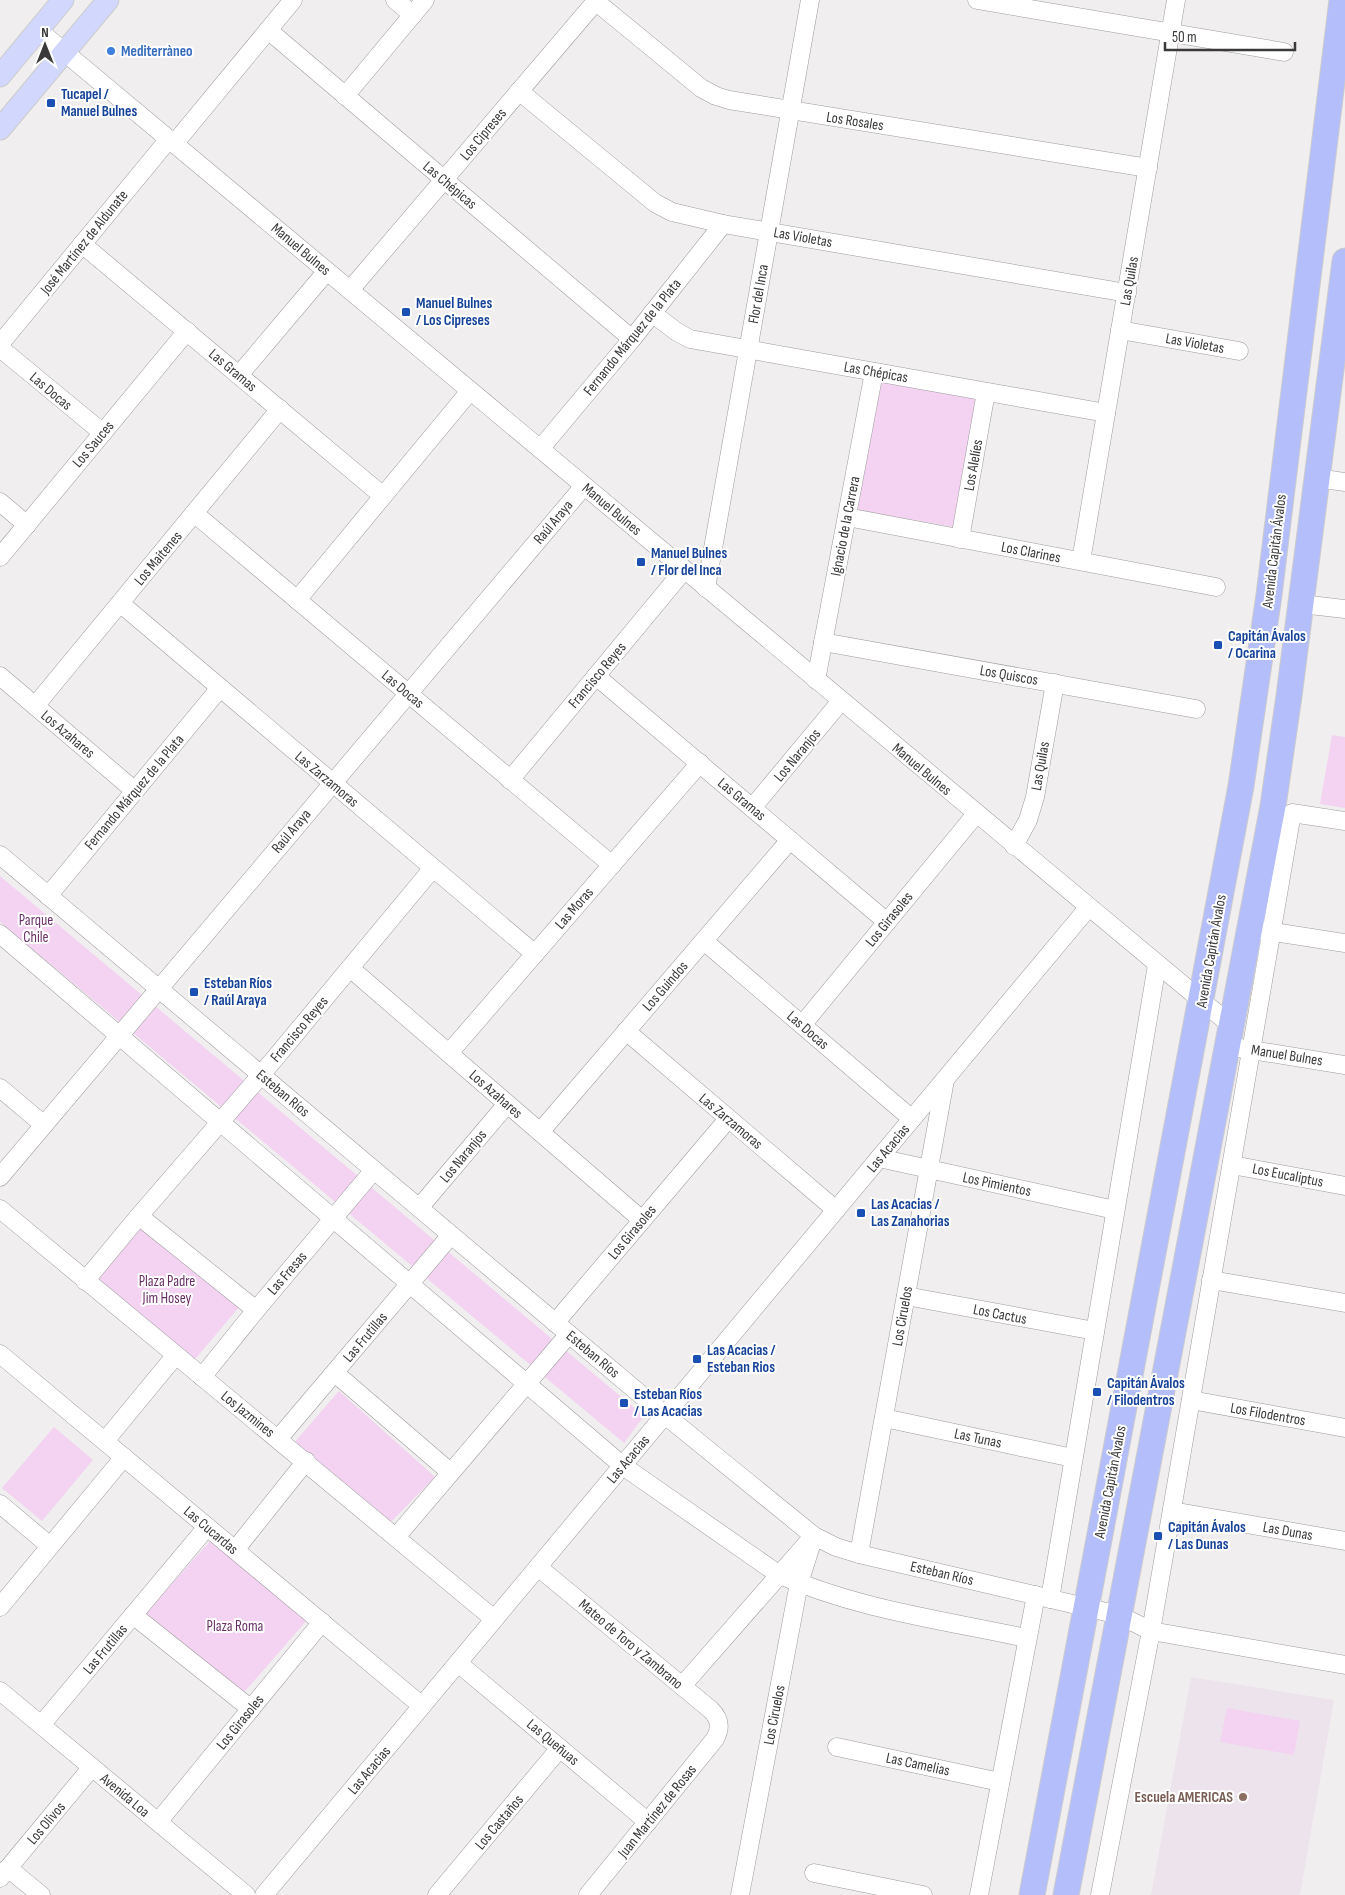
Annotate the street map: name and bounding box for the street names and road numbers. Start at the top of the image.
street label: Los Cipreses [456,104,511,164]
street label: Los Rosales [825,108,885,135]
street label: Las Chépicas [419,157,481,213]
street label: José Martínez de Aldunate [36,186,132,299]
street label: Manuel Bulnes [267,219,334,280]
street label: Las Violetas [772,223,834,252]
street label: Las Quilas [1116,255,1143,307]
street label: Flor del Inca [744,263,773,325]
street label: Fernando Márquez de la Plata [579,275,686,400]
street label: Las Violetas [1164,329,1226,358]
street label: Las Gramas [205,345,261,396]
street label: Las Chépicas [842,358,909,387]
street label: Las Docas [26,368,76,415]
street label: Los Sauces [68,417,118,472]
street label: Los Alelíes [960,438,987,492]
street label: Ignacio de la Carrera [827,474,865,578]
street label: Manuel Bulnes [578,479,645,540]
street label: Avenida Capitán Ávalos [1258,493,1291,610]
street label: Raúl Araya [529,496,577,548]
street label: Los Maitenes [130,527,187,589]
street label: Los Clarines [1000,537,1062,568]
street label: Francisco Reyes [564,638,631,712]
street label: Los Quiscos [978,661,1040,690]
street label: Las Docas [378,666,428,713]
street label: Los Azahares [37,706,99,762]
street label: Los Naranjos [770,725,825,786]
street label: Fernando Márquez de la Plata [80,730,188,854]
street label: Manuel Bulnes [888,739,955,800]
street label: Las Quilas [1027,740,1054,792]
street label: Las Zarzamoras [291,747,362,812]
street label: Las Gramas [714,774,770,825]
street label: Raúl Araya [267,805,315,857]
street label: Las Moras [551,883,598,933]
street label: Los Girasoles [861,888,917,951]
street label: Avenida Capitán Ávalos [1192,893,1231,1010]
street label: Los Guindos [638,957,692,1015]
street label: Francisco Reyes [266,992,333,1066]
street label: Las Docas [783,1007,833,1054]
street label: Manuel Bulnes [1250,1040,1324,1071]
street label: Esteban Ríos [252,1065,313,1121]
street label: Los Azahares [465,1066,526,1123]
street label: Las Zarzamoras [695,1089,766,1154]
street label: Las Acacias [863,1120,914,1176]
street label: Los Naranjos [436,1126,491,1187]
street label: Los Eucaliptus [1251,1159,1325,1192]
street label: Los Pimientos [961,1168,1033,1201]
street label: Los Girasoles [604,1201,661,1263]
street label: Las Fresas [263,1248,311,1299]
street label: Los Ciruelos [888,1285,917,1348]
street label: Los Cactus [971,1300,1028,1329]
street label: Las Frutillas [339,1308,392,1366]
street label: Esteban Ríos [562,1326,623,1382]
street label: Los Jazmines [217,1387,278,1442]
street label: Los Filodentros [1229,1399,1307,1430]
street label: Las Tunas [952,1424,1003,1453]
street label: Avenida Capitán Ávalos [1090,1424,1131,1541]
street label: Las Acacias [603,1431,654,1487]
street label: Las Cucardas [179,1502,242,1559]
street label: Las Dunas [1261,1518,1314,1545]
street label: Esteban Ríos [908,1557,975,1590]
street label: Mateo de Toro y Zambrano [574,1595,687,1694]
street label: Las Frutillas [79,1620,132,1678]
street label: Los Ciruelos [759,1684,790,1747]
street label: Los Girasoles [212,1691,268,1754]
street label: Las Queñuas [523,1715,583,1770]
street label: Las Acacias [344,1742,395,1798]
street label: Las Camelias [884,1748,951,1780]
street label: Juan Martínez de Rosas [613,1761,701,1863]
street label: Avenida Loa [95,1769,154,1822]
street label: Los Castaños [471,1791,528,1854]
street label: Los Olivos [23,1798,70,1849]

